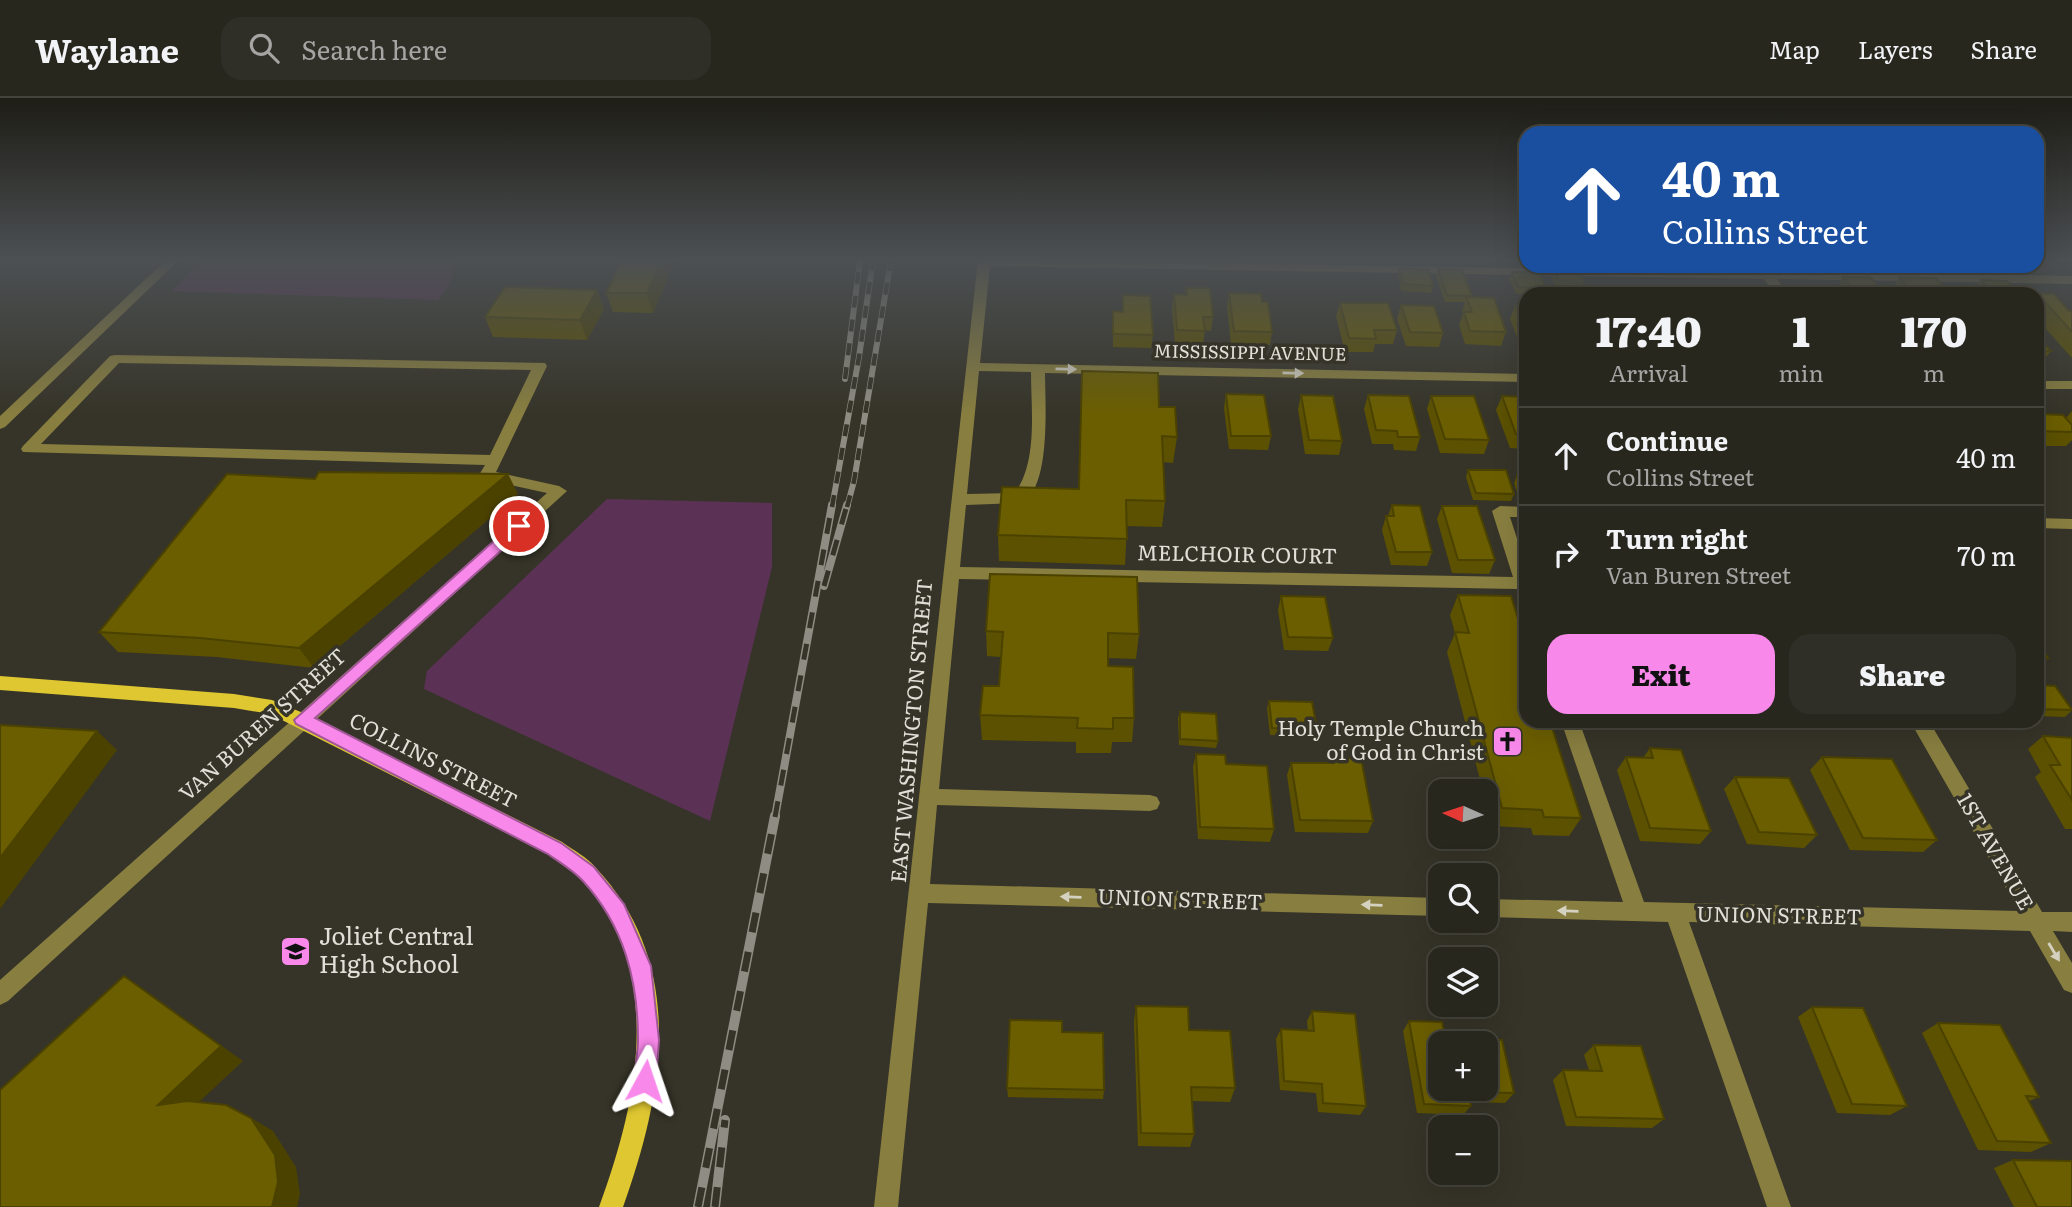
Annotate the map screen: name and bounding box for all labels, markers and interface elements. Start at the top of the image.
search box [221,17,711,80]
text: Waylane [35,24,179,73]
icon: search [245,29,283,67]
text: Search here [301,29,447,68]
text: Map [1769,31,1820,66]
text: Layers [1858,31,1932,66]
text: Share [1970,31,2037,66]
text: 40 m [1662,139,1780,212]
icon: ahead [1547,154,1638,245]
text: Collins Street [1662,206,1868,254]
text: 17:40 [1596,298,1702,360]
text: 1 [1792,298,1810,360]
text: 170 [1900,298,1967,360]
street label: MISSISSIPPI AVENUE [1153,336,1347,367]
text: Arrival [1609,355,1688,389]
text: min [1778,355,1824,389]
text: m [1923,355,1945,389]
one-way arrow [1055,363,1077,375]
one-way arrow [1283,368,1305,379]
text: Continue [1606,420,1728,459]
icon: ahead [1547,437,1585,475]
text: 40 m [1956,437,2016,476]
text: Collins Street [1606,459,1754,493]
pin [489,496,549,556]
icon: arrive [500,507,538,545]
text: Turn right [1606,518,1748,557]
street label: MELCHOIR COURT [1137,535,1337,570]
icon: right [1547,535,1585,573]
text: 70 m [1957,535,2016,574]
text: Van Buren Street [1606,557,1791,591]
street label: EAST WASHINGTON STREET [881,577,938,884]
button: Exit [1547,634,1775,714]
button: Share [1789,634,2016,714]
street label: VAN BUREN STREET [171,640,352,807]
street label: COLLINS STREET [345,703,523,814]
place label: Holy Temple Church of God in Christ [1277,711,1485,766]
church icon: Holy Temple Church of God in Christ [1490,724,1524,758]
north arrow [1428,779,1498,849]
map controls [1428,779,1498,1185]
street label: 1ST AVENUE [1951,787,2043,915]
button: search [1428,863,1498,933]
street label: UNION STREET [1097,879,1263,916]
one-way arrow [1060,892,1082,903]
street label: UNION STREET [1696,897,1862,930]
one-way arrow [1361,900,1383,911]
one-way arrow [1557,905,1579,916]
place label: Joliet Central High School [319,917,473,980]
school or university icon: Joliet Central High School [279,934,313,968]
one-way arrow [2048,943,2060,962]
button: layers [1428,947,1498,1017]
button: + [1428,1031,1498,1101]
position arrow [608,1044,682,1118]
button: − [1428,1115,1498,1185]

